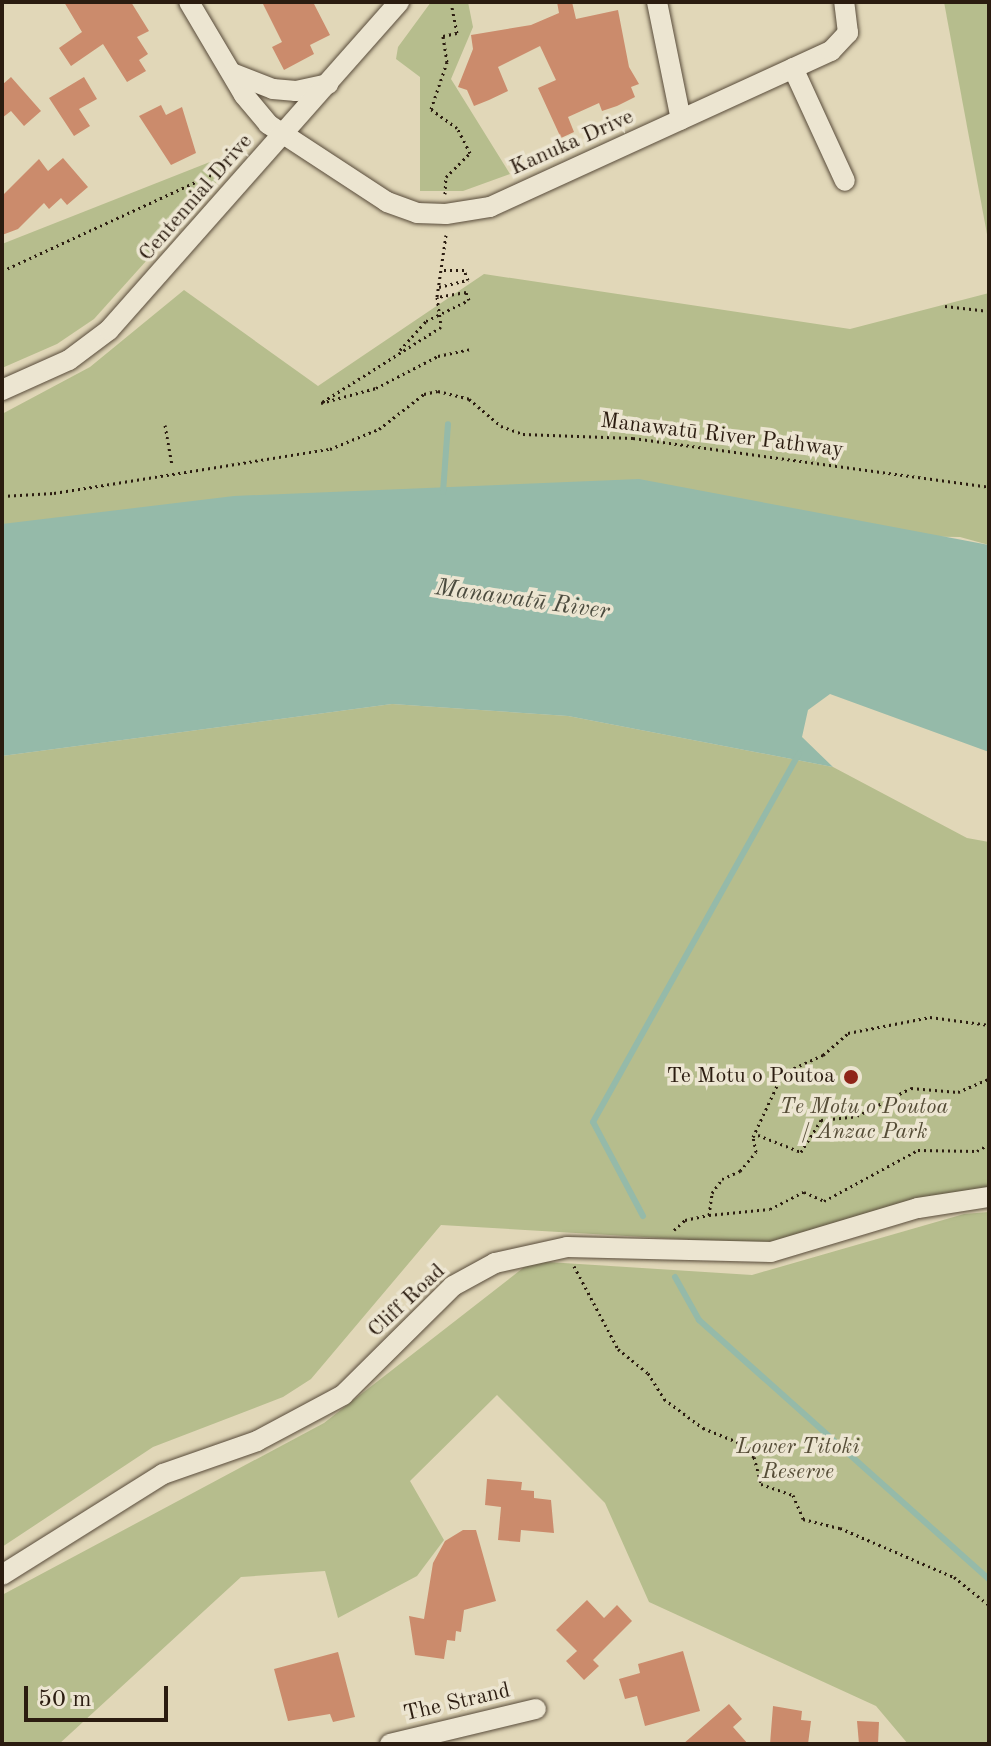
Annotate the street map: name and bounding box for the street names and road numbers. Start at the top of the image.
street label: Kanuka Drive [506,104,638,182]
street label: Centennial Drive [134,129,258,267]
street label: Manawatū River Pathway [599,408,845,464]
street label: Cliff Road [363,1259,451,1343]
street label: The Strand [401,1678,513,1728]

